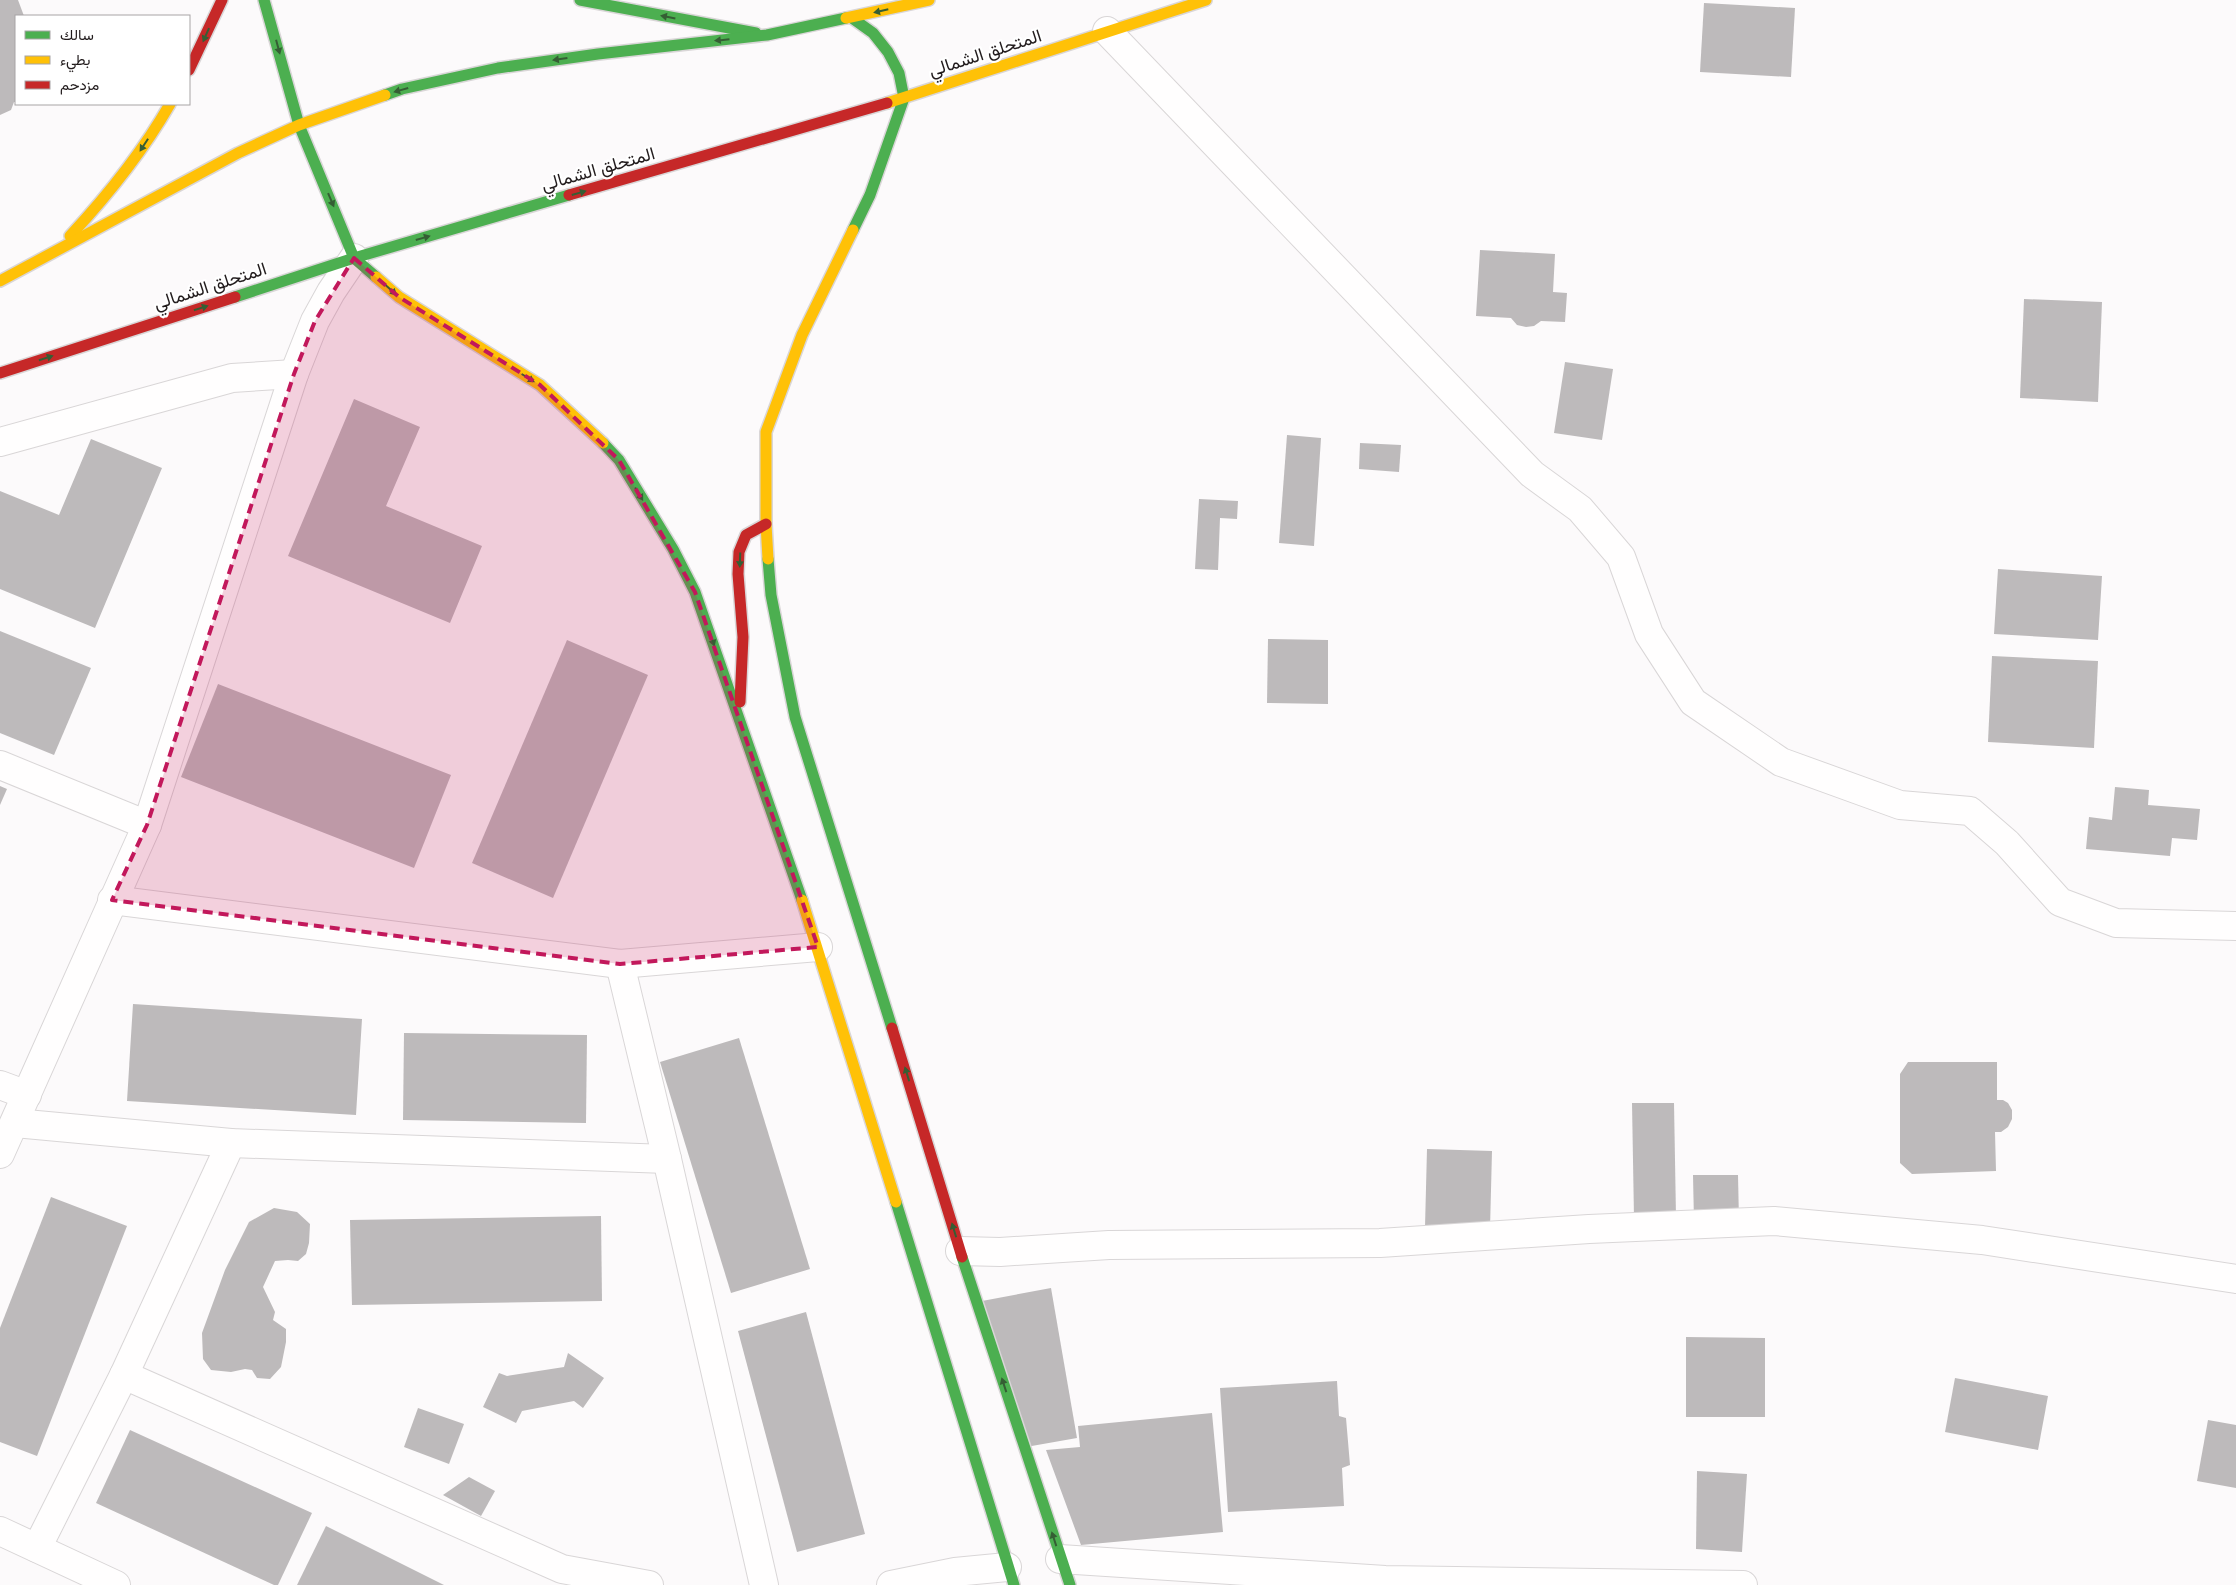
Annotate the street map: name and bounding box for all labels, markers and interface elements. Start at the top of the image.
one-way arrow [874,7,889,15]
one-way arrow [660,12,676,20]
legend [15,15,190,105]
street label: المتحلق الشمالي [926,24,1045,85]
text: سالك [60,26,94,44]
one-way arrow [201,28,209,42]
one-way arrow [713,37,729,45]
one-way arrow [275,39,283,54]
text: بطيء [60,51,90,73]
one-way arrow [552,55,568,63]
text: مزدحم [60,76,99,95]
one-way arrow [393,87,408,95]
one-way arrow [139,138,149,151]
street label: المتحلق الشمالي [539,142,658,200]
one-way arrow [571,188,586,196]
one-way arrow [327,193,335,207]
one-way arrow [415,234,430,242]
street label: المتحلق الشمالي [151,257,270,318]
one-way arrow [384,284,396,296]
one-way arrow [193,303,208,311]
one-way arrow [39,354,54,361]
one-way arrow [521,373,534,383]
one-way arrow [634,488,643,501]
one-way arrow [736,552,744,568]
one-way arrow [709,631,716,646]
one-way arrow [902,1067,910,1082]
one-way arrow [949,1222,957,1237]
one-way arrow [999,1377,1007,1392]
one-way arrow [1050,1531,1058,1546]

